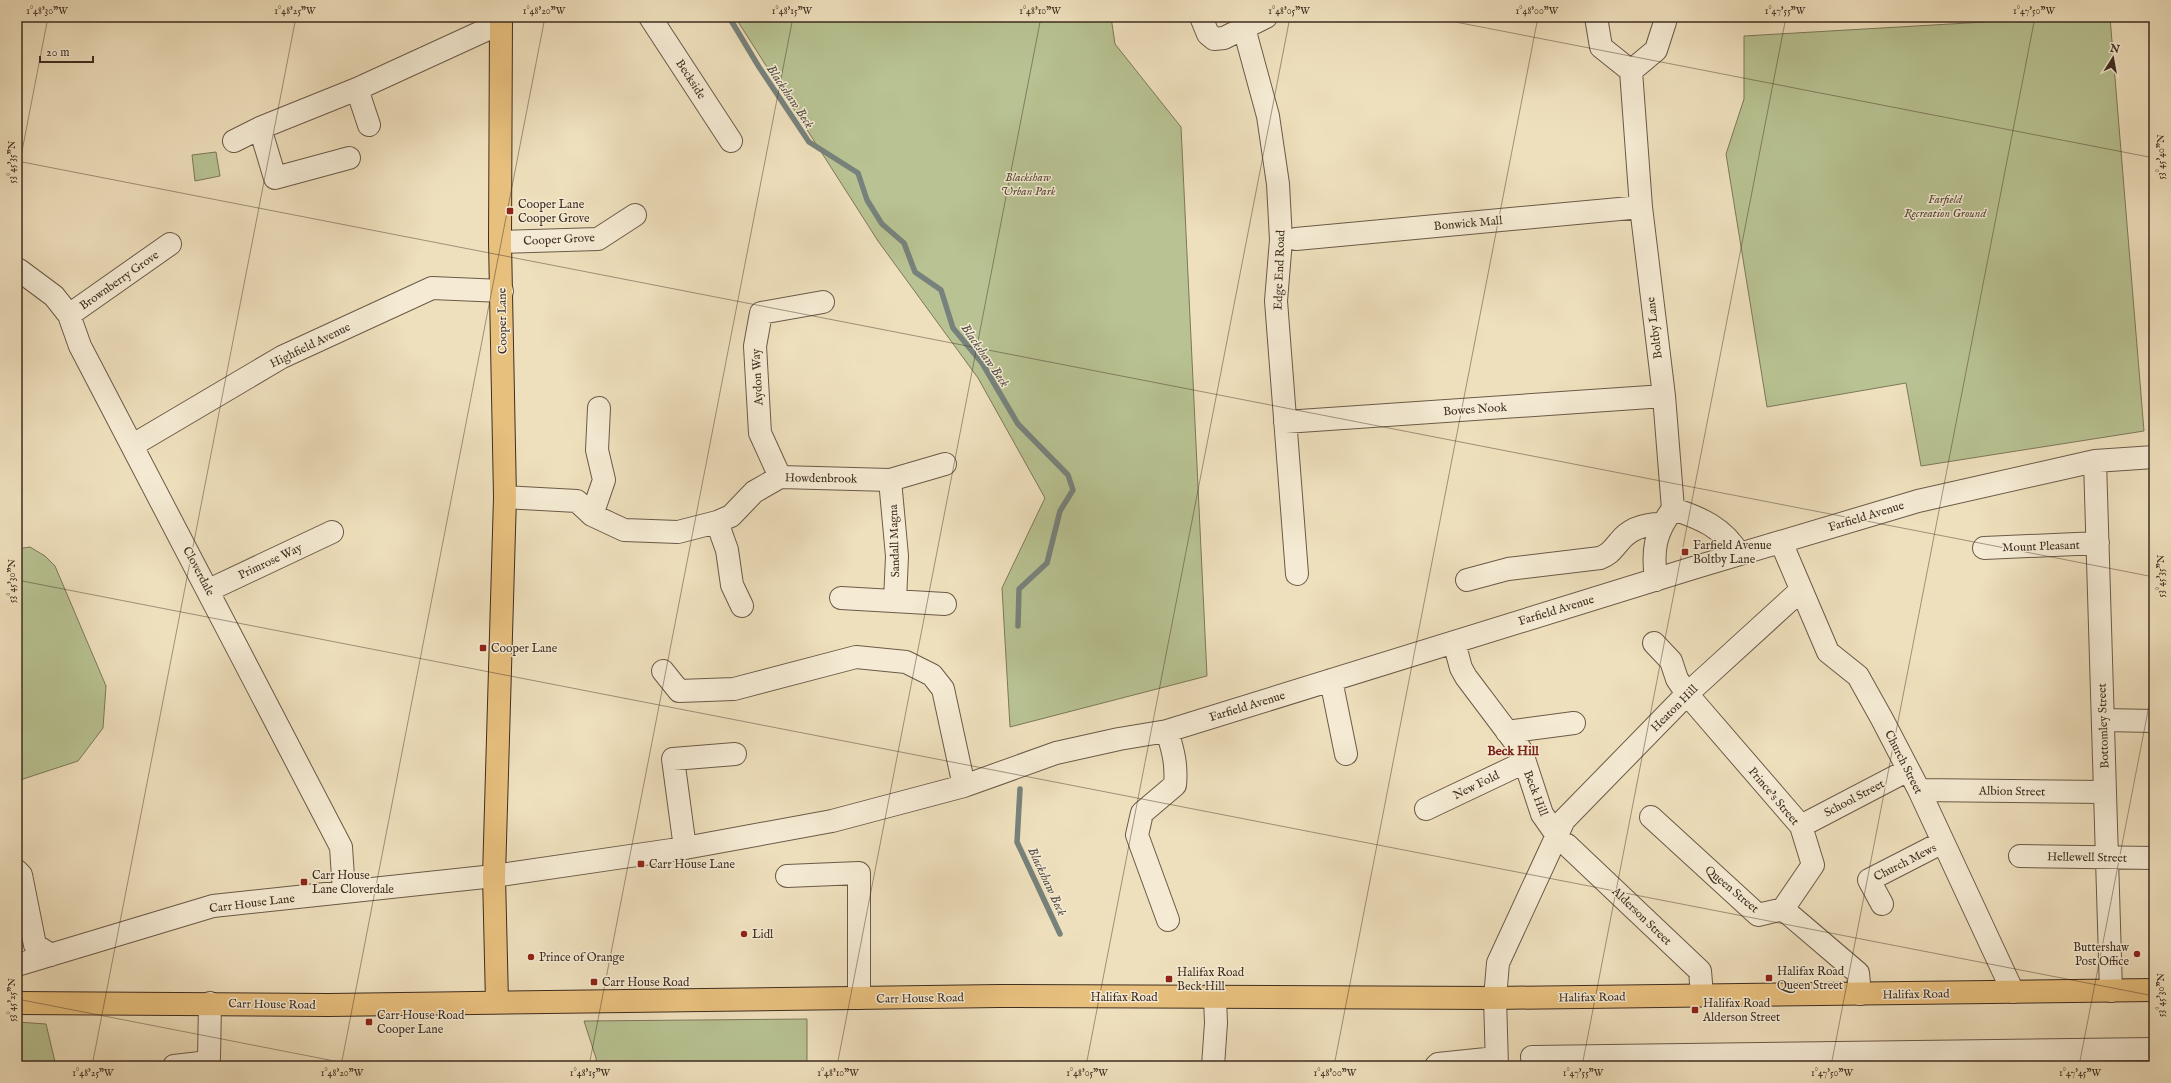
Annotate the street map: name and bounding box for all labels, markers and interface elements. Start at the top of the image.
text: 1°48'30"W [26,5,68,18]
text: 1°48'25"W [274,5,316,18]
text: 1°48'20"W [523,5,566,18]
text: 1°48'15"W [772,5,813,18]
text: 1°48'10"W [1019,5,1061,18]
text: 1°48'05"W [1268,5,1310,18]
text: 1°48'00"W [1516,5,1559,18]
text: 1°47'55"W [1765,5,1806,18]
text: 1°47'50"W [2013,5,2055,18]
scale bar [40,38,93,64]
north arrow [2093,38,2133,78]
text: N [2108,41,2121,57]
text: 20 m [46,45,69,60]
street label: Beckside [672,57,709,102]
water label: Blackshaw Beck [762,61,818,133]
text: 53°45'40"N [2155,134,2168,180]
text: 53°45'35"N [6,140,19,183]
park label: Blackshaw Urban Park [1000,170,1056,199]
park label: Farfield Recreation Ground [1904,192,1987,221]
place label: Cooper Lane Cooper Grove [518,197,590,227]
marker: Cooper Lane Cooper Grove [505,206,515,216]
street label: Bonwick Mall [1433,213,1504,234]
street label: Edge End Road [1271,229,1288,310]
street label: Cooper Grove [523,230,596,250]
street label: Brownberry Grove [77,247,162,313]
street label: Cooper Lane [494,287,512,354]
street label: Boltby Lane [1643,296,1666,360]
street label: Highfield Avenue [267,319,353,371]
water label: Blackshaw Beck [957,321,1013,392]
street label: Aydon Way [749,348,767,407]
street label: Bowes Nook [1443,400,1508,419]
street label: Howdenbrook [785,470,858,487]
street label: Farfield Avenue [1826,498,1906,535]
street label: Sandall Magna [886,503,903,578]
place label: Farfield Avenue Boltby Lane [1693,538,1772,567]
street label: Mount Pleasant [2002,538,2080,555]
street label: Primrose Way [236,540,305,583]
street label: Cloverdale [179,544,218,599]
marker: Farfield Avenue Boltby Lane [1680,547,1690,557]
text: 53°45'35"N [2155,554,2168,597]
text: 53°45'30"N [6,559,19,603]
street label: Farfield Avenue [1516,592,1596,629]
place label: Cooper Lane [491,641,558,657]
marker: Cooper Lane [478,643,488,653]
street label: Heaton Hill [1648,681,1702,735]
street label: Bottomley Street [2095,683,2112,769]
street label: Farfield Avenue [1207,688,1287,725]
street label: Church Street [1881,728,1926,797]
district label: Beck Hill [1487,743,1539,760]
street label: Prince's Street [1745,764,1802,829]
street label: New Fold [1451,768,1502,803]
street label: Beck Hill [1520,768,1551,819]
street label: School Street [1821,776,1887,821]
street label: Albion Street [1978,783,2045,800]
street label: Church Mews [1871,840,1939,885]
water label: Blackshaw Beck [1023,845,1070,919]
street label: Hellewell Street [2047,849,2127,866]
place label: Carr House Lane [649,857,735,872]
marker: Carr House Lane [636,859,646,869]
street label: Queen Street [1702,862,1762,916]
place label: Carr House Lane Cloverdale [312,868,394,897]
marker: Carr House Lane Cloverdale [299,877,309,887]
street label: Alderson Street [1608,883,1675,949]
street label: Carr House Lane [209,891,296,916]
place label: Lidl [752,927,774,942]
marker: Lidl [739,929,749,939]
place label: Buttershaw Post Office [2073,940,2130,969]
marker: Buttershaw Post Office [2132,949,2142,959]
place label: Prince of Orange [539,950,625,965]
marker: Prince of Orange [526,952,536,962]
place label: Halifax Road Queen Street [1777,964,1845,993]
place label: Halifax Road Beck Hill [1177,965,1245,994]
marker: Halifax Road Queen Street [1764,973,1774,983]
text: 53°45'30"N [2155,973,2168,1017]
marker: Halifax Road Beck Hill [1164,974,1174,984]
place label: Carr House Road [602,975,690,990]
marker: Carr House Road [589,977,599,987]
text: 53°45'25"N [6,978,19,1022]
street label: Halifax Road [1882,986,1950,1003]
street label: Halifax Road [1558,989,1626,1006]
street label: Carr House Road [876,990,964,1007]
street label: Halifax Road [1090,990,1158,1005]
street label: Carr House Road [228,996,316,1013]
place label: Halifax Road Alderson Street [1702,996,1780,1025]
marker: Halifax Road Alderson Street [1690,1005,1700,1015]
place label: Carr House Road Cooper Lane [377,1008,465,1038]
marker: Carr House Road Cooper Lane [364,1017,374,1027]
text: 1°48'25"W [72,1067,114,1080]
text: 1°48'20"W [321,1067,364,1080]
text: 1°48'15"W [570,1067,611,1080]
text: 1°48'10"W [817,1067,859,1080]
text: 1°48'05"W [1066,1067,1108,1080]
text: 1°48'00"W [1314,1067,1357,1080]
text: 1°47'55"W [1563,1067,1604,1080]
text: 1°47'50"W [1811,1067,1853,1080]
text: 1°47'45"W [2059,1067,2101,1080]

